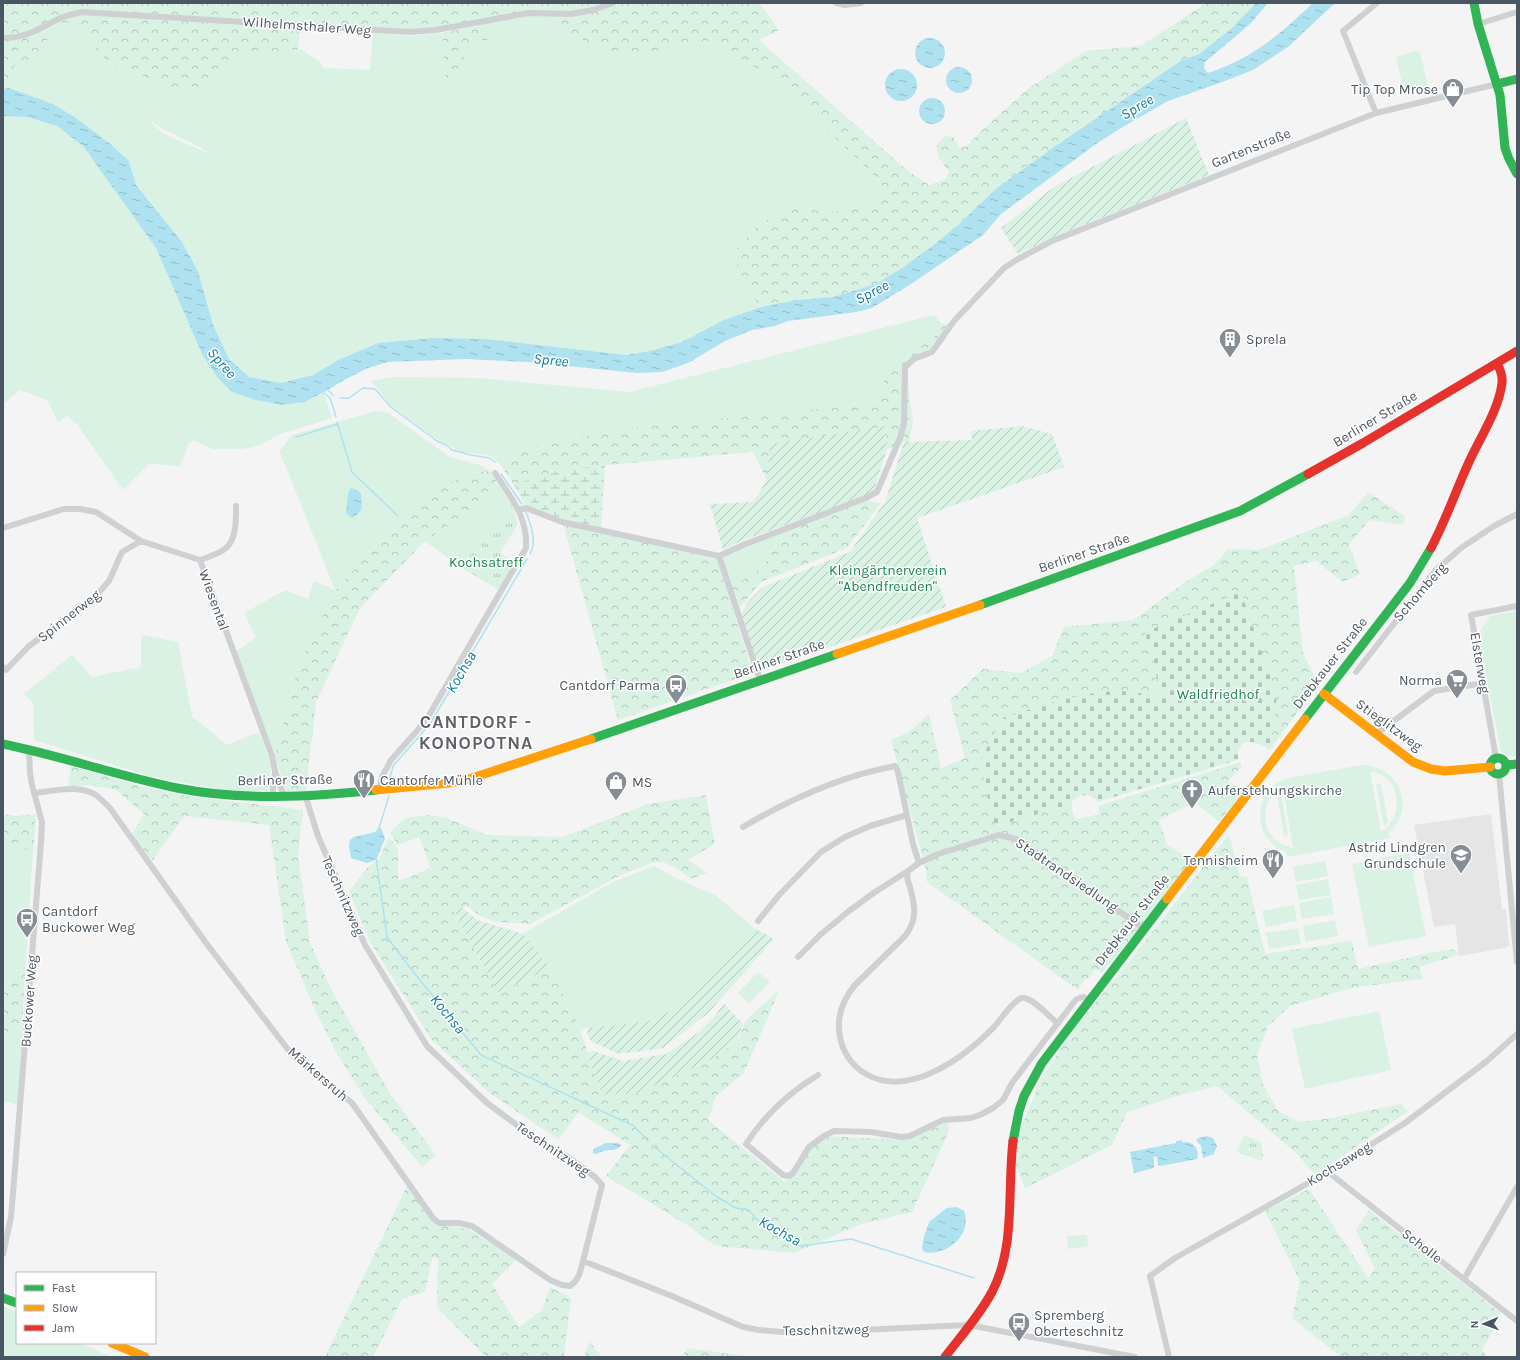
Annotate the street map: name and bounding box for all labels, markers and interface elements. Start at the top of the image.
street label: Wilhelmsthaler Weg [242,13,372,39]
shop icon: Tip Top Mrose [1440,76,1466,109]
place label: Tip Top Mrose [1351,81,1438,98]
water label: Spree [1117,90,1157,124]
street label: Gartenstraße [1209,124,1293,172]
water label: Spree [852,276,892,308]
building icon: Sprela [1217,326,1243,359]
place label: Sprela [1246,331,1287,348]
water label: Spree [204,344,240,382]
water label: Spree [533,349,570,371]
street label: Berliner Straße [1330,387,1420,451]
street label: Berliner Straße [1036,529,1132,577]
park label: Kochsatreff [449,554,523,571]
street label: Schomberg [1390,559,1450,625]
park label: Kleingärtnerverein "Abendfreuden" [829,562,947,595]
street label: Wiesental [195,567,233,633]
street label: Spinnerweg [34,586,104,646]
street label: Drebkauer Straße [1289,614,1371,712]
street label: Elsterweg [1466,631,1494,695]
street label: Berliner Straße [731,635,827,683]
water label: Kochsa [442,648,480,696]
supermarket icon: Norma [1444,667,1470,700]
bus stop icon: Cantdorf Parma [663,672,689,705]
place label: Norma [1399,672,1442,689]
place label: Cantdorf Parma [560,677,660,694]
park label: Waldfriedhof [1177,686,1259,703]
street label: Stieglitzweg [1352,695,1426,755]
district label: CANTDORF - KONOPOTNA [419,711,533,754]
restaurant icon: Cantorfer Mühle [351,767,377,800]
shop icon: MS [603,769,629,802]
street label: Berliner Straße [237,771,333,789]
place label: Cantorfer Mühle [380,772,483,789]
place label: MS [632,774,652,791]
church icon: Auferstehungskirche [1179,777,1205,810]
place label: Auferstehungskirche [1208,782,1342,799]
street label: Stadtrandsiedlung [1012,834,1122,916]
place label: Astrid Lindgren Grundschule [1348,839,1446,872]
school or university icon: Astrid Lindgren Grundschule [1448,842,1474,875]
restaurant icon: Tennisheim [1260,847,1286,880]
place label: Tennisheim [1184,852,1258,869]
street label: Teschnitzweg [318,853,368,939]
street label: Drebkauer Straße [1091,871,1173,969]
place label: Cantdorf Buckower Weg [42,903,135,936]
bus stop icon: Cantdorf Buckower Weg [14,906,40,939]
street label: Buckower Weg [17,954,41,1048]
water label: Kochsa [427,991,469,1037]
street label: Märkersruh [284,1043,352,1105]
street label: Teschnitzweg [513,1118,593,1180]
street label: Kochsaweg [1304,1138,1374,1190]
water label: Kochsa [756,1212,804,1250]
street label: Scholle [1398,1225,1446,1267]
legend [16,1272,156,1344]
text: Fast [52,1281,76,1295]
text: Slow [52,1301,78,1315]
north arrow [1464,1304,1504,1344]
place label: Spremberg Oberteschnitz [1034,1307,1124,1340]
bus stop icon: Spremberg Oberteschnitz [1006,1310,1032,1343]
text: N [1468,1320,1481,1329]
text: Jam [52,1321,75,1335]
street label: Teschnitzweg [783,1321,869,1339]

